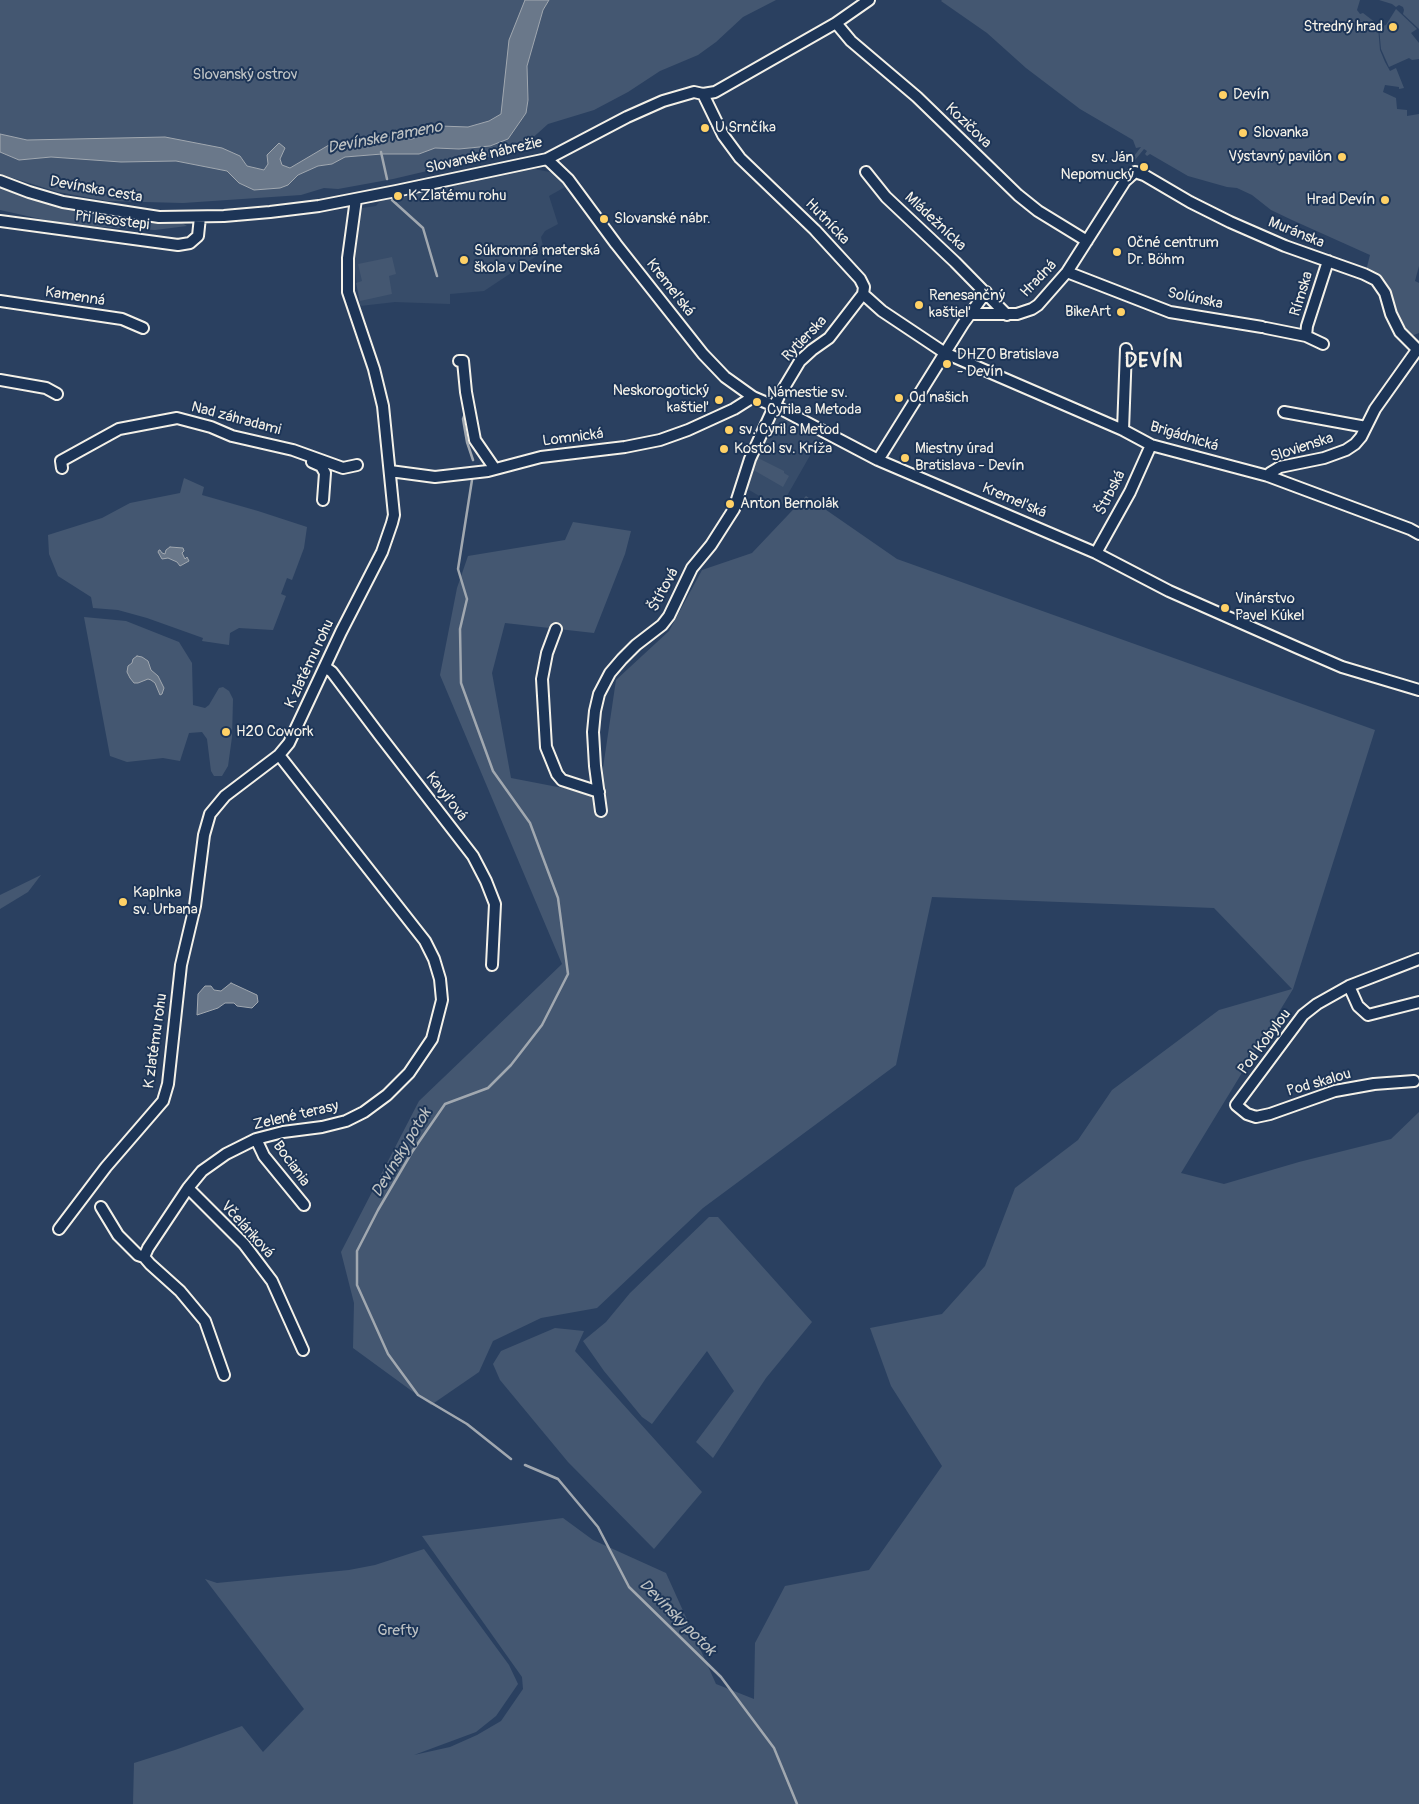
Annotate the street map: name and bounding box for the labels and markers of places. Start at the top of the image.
place label: Stredný hrad [1304,18,1383,36]
marker: Stredný hrad [1387,21,1399,33]
place label: Devín [1233,86,1269,104]
marker: Devín [1217,89,1229,101]
place label: U Srnčíka [715,119,776,137]
marker: U Srnčíka [699,122,711,134]
place label: Slovanka [1253,124,1308,142]
marker: Slovanka [1237,127,1249,139]
place label: Výstavný pavilón [1228,148,1332,166]
place label: sv. Ján Nepomucký [1061,149,1134,184]
marker: Výstavný pavilón [1336,151,1348,163]
marker: sv. Ján Nepomucký [1138,161,1150,173]
place label: K Zlatému rohu [408,187,506,205]
marker: K Zlatému rohu [392,190,404,202]
place label: Hrad Devín [1306,191,1375,209]
marker: Hrad Devín [1379,194,1391,206]
place label: Slovanské nábr. [614,210,711,228]
marker: Slovanské nábr. [598,213,610,225]
place label: Očné centrum Dr. Böhm [1127,234,1219,269]
place label: Súkromná materská škola v Devíne [474,242,600,277]
marker: Očné centrum Dr. Böhm [1111,246,1123,258]
marker: Súkromná materská škola v Devíne [458,254,470,266]
place label: Renesančný kaštieľ [929,287,1005,322]
marker: Renesančný kaštieľ [913,299,925,311]
place label: BikeArt [1065,303,1111,321]
marker: BikeArt [1115,306,1127,318]
place label: DHZO Bratislava - Devín [957,346,1059,381]
marker: DHZO Bratislava - Devín [941,358,953,370]
place label: Neskorogotický kaštieľ [613,382,709,417]
place label: Námestie sv. Cyrila a Metoda [767,384,861,419]
place label: Od našich [909,389,969,407]
marker: Od našich [893,392,905,404]
marker: Neskorogotický kaštieľ [713,394,725,406]
marker: Námestie sv. Cyrila a Metoda [751,396,763,408]
place label: sv. Cyril a Metod [739,421,839,439]
marker: sv. Cyril a Metod [723,424,735,436]
place label: Kostol sv. Kríža [734,440,832,458]
place label: Miestny úrad Bratislava - Devín [915,440,1024,475]
marker: Kostol sv. Kríža [718,443,730,455]
marker: Miestny úrad Bratislava - Devín [899,452,911,464]
place label: Anton Bernolák [740,495,839,513]
marker: Anton Bernolák [724,498,736,510]
place label: Vinárstvo Pavel Kúkel [1235,590,1305,625]
marker: Vinárstvo Pavel Kúkel [1219,602,1231,614]
place label: H2O Cowork [236,723,314,741]
marker: H2O Cowork [220,726,232,738]
place label: Kaplnka sv. Urbana [133,884,198,919]
marker: Kaplnka sv. Urbana [117,896,129,908]

